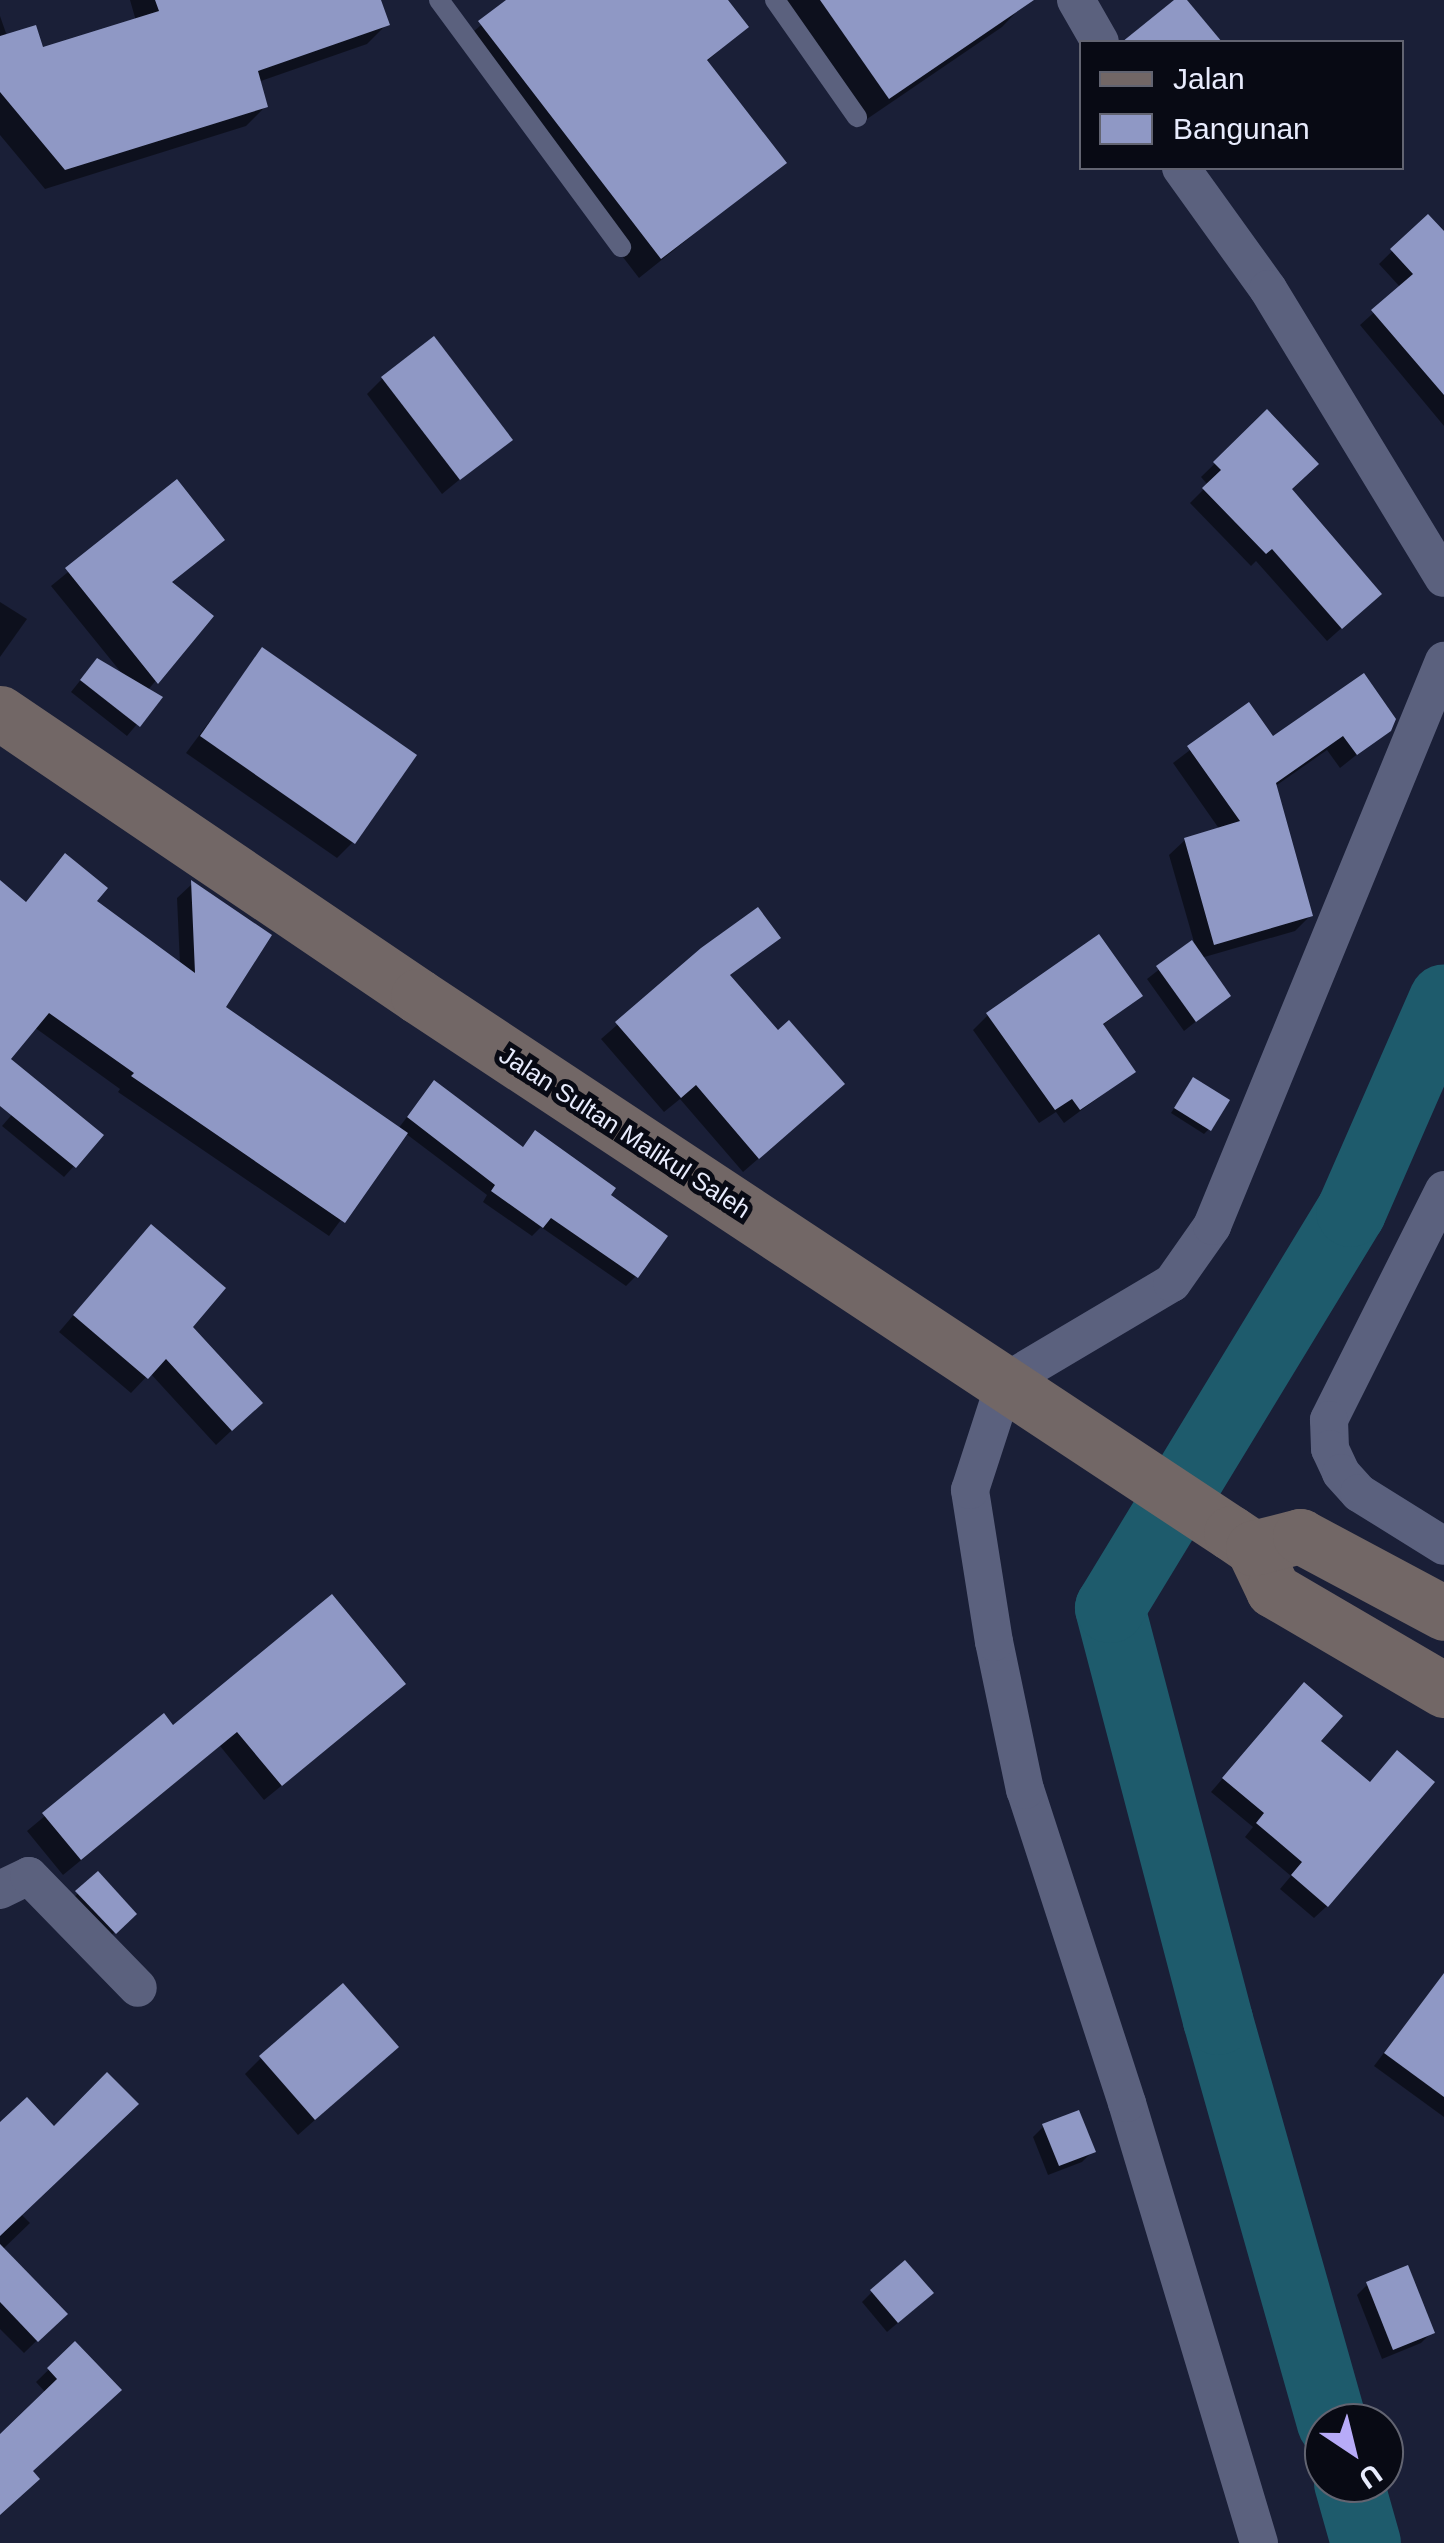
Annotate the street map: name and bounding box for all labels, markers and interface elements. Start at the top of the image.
legend [1079,40,1404,170]
text: Jalan [1173,62,1245,95]
text: Bangunan [1173,112,1310,145]
street label: Jalan Sultan Malikul Saleh [494,1040,756,1224]
north arrow [1304,2403,1404,2503]
text: U [1353,2458,1388,2495]

